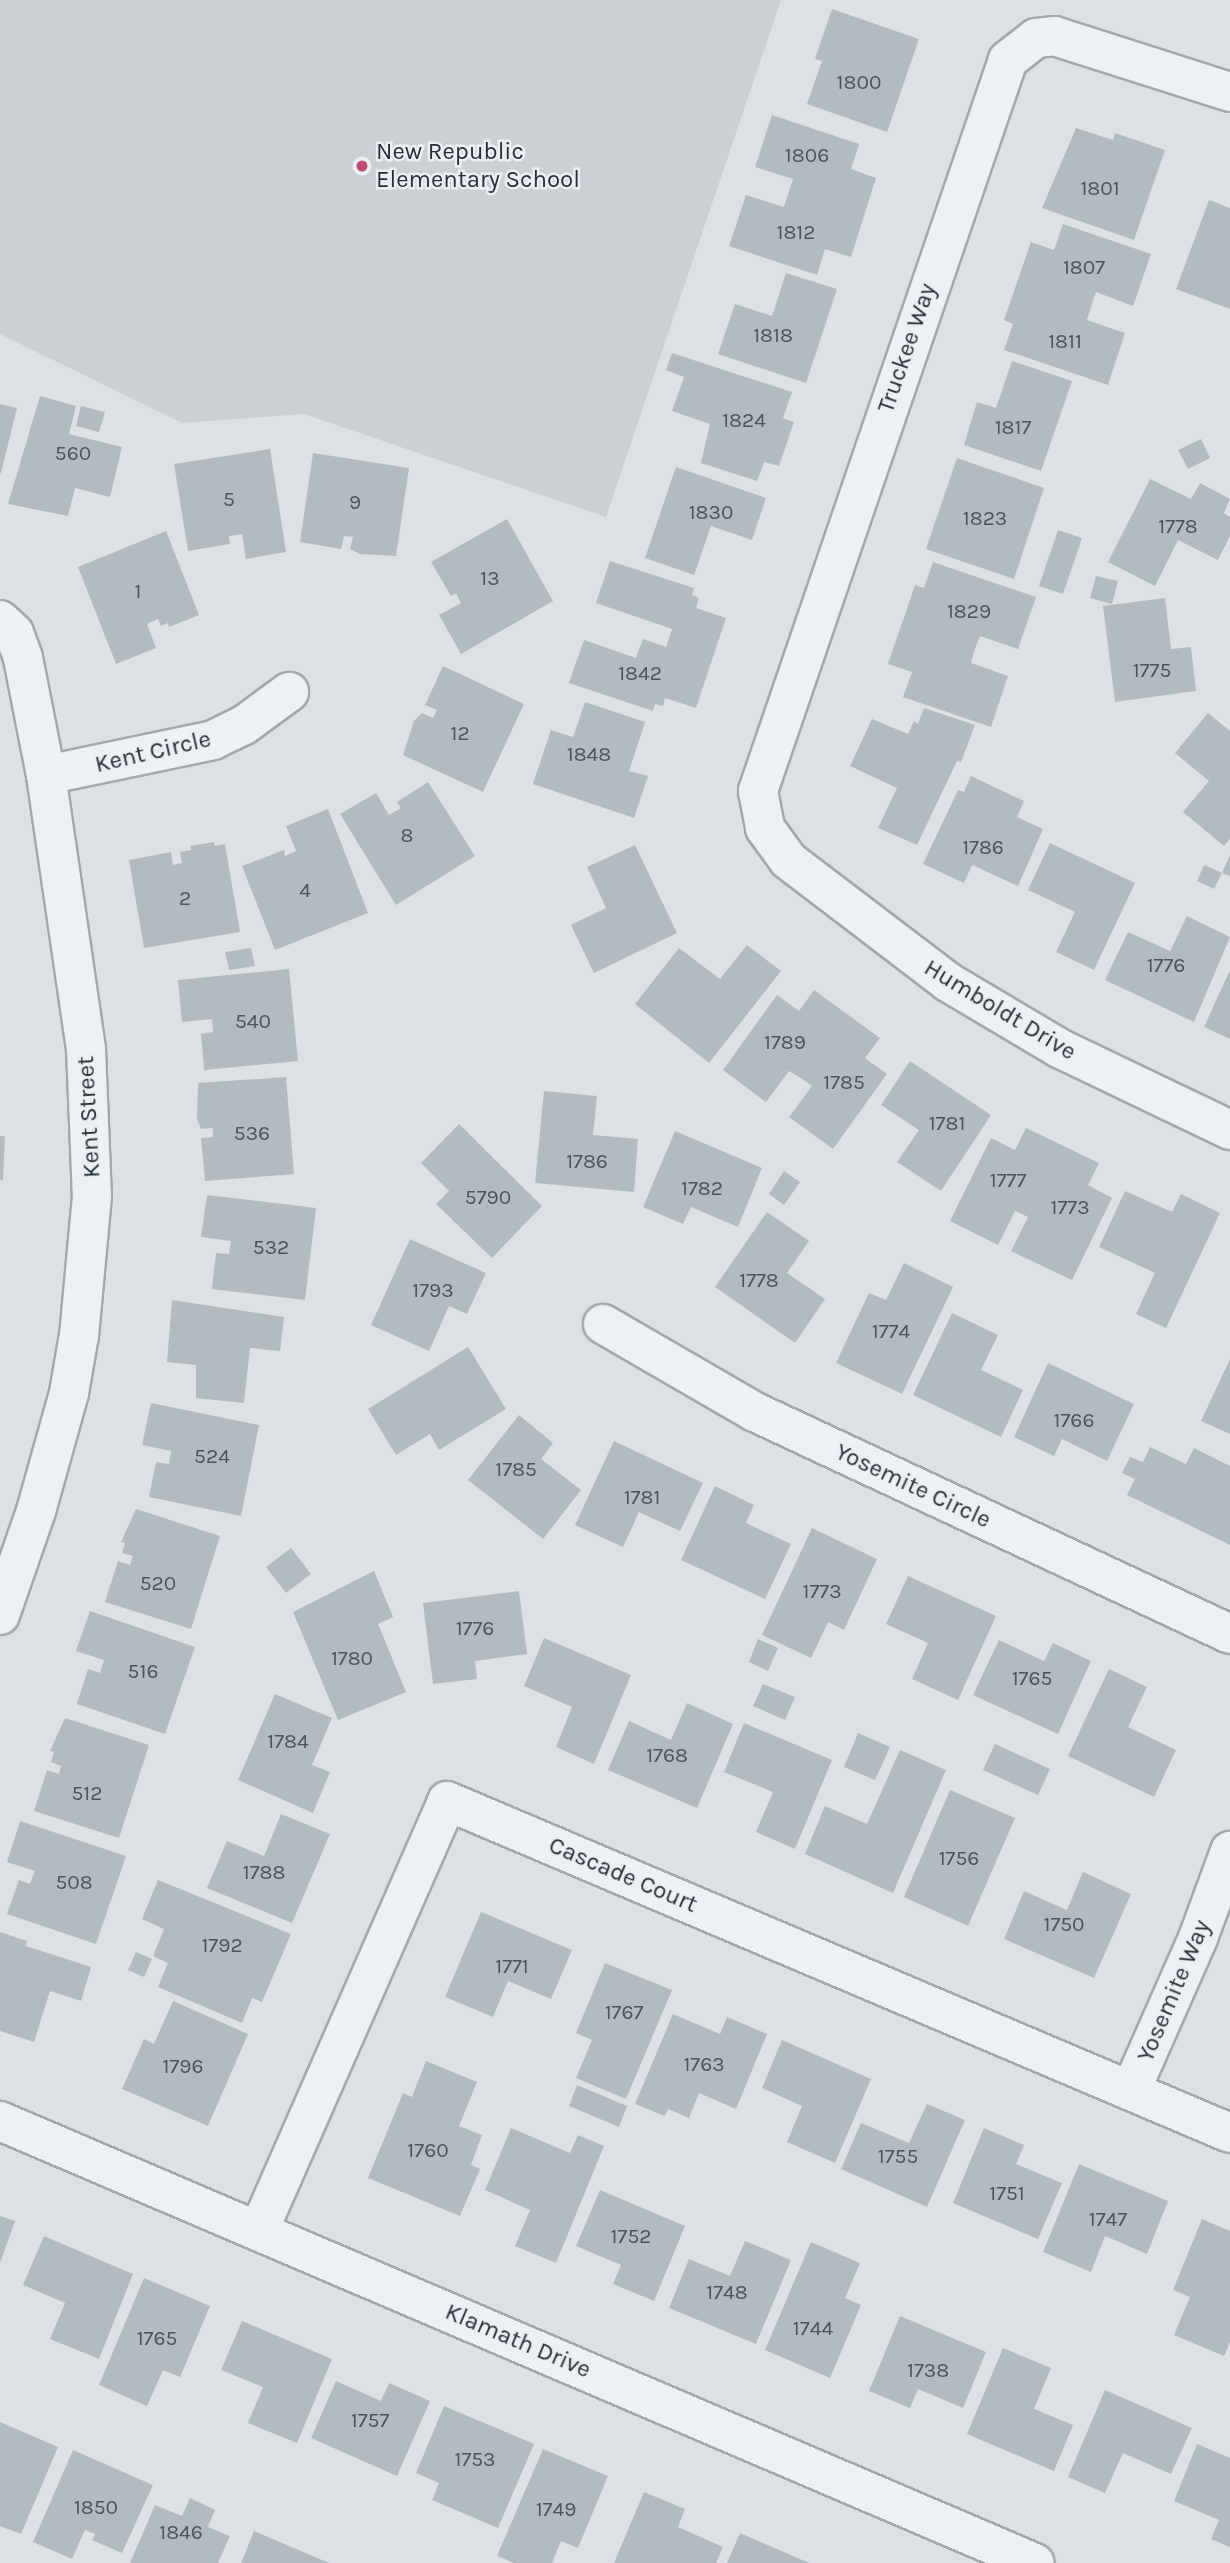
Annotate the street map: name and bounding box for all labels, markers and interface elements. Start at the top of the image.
house number: 1800 [837,69,881,95]
place label: New Republic Elementary School [376,138,580,194]
house number: 1806 [785,142,829,168]
marker: New Republic Elementary School [354,158,370,174]
house number: 1801 [1080,175,1120,201]
house number: 1812 [777,219,815,245]
house number: 1807 [1063,254,1105,280]
street label: Truckee Way [871,280,943,416]
house number: 1818 [753,322,793,348]
house number: 1811 [1048,328,1082,354]
house number: 1824 [722,407,766,433]
house number: 1817 [995,414,1031,440]
house number: 560 [55,440,91,466]
house number: 5 [223,486,235,512]
house number: 9 [349,489,361,515]
house number: 1830 [689,499,733,525]
house number: 1823 [963,505,1007,531]
house number: 1778 [1158,513,1198,539]
house number: 13 [480,565,500,591]
house number: 1 [135,578,141,604]
house number: 1829 [947,598,991,624]
house number: 1775 [1133,657,1171,683]
house number: 1842 [618,660,662,686]
house number: 12 [450,720,470,746]
street label: Kent Circle [92,725,214,779]
house number: 1848 [567,741,611,767]
house number: 8 [401,822,413,848]
house number: 1786 [962,834,1004,860]
house number: 4 [299,877,311,903]
house number: 2 [179,885,191,911]
house number: 1776 [1147,952,1185,978]
street label: Humboldt Drive [919,953,1081,1067]
house number: 540 [235,1008,271,1034]
house number: 1789 [764,1029,806,1055]
street label: Kent Street [71,1055,107,1179]
house number: 1785 [823,1069,865,1095]
house number: 1781 [929,1110,965,1136]
house number: 536 [234,1120,270,1146]
house number: 1786 [566,1148,608,1174]
house number: 1777 [990,1167,1026,1193]
house number: 1782 [681,1175,723,1201]
house number: 5790 [465,1184,511,1210]
house number: 1773 [1050,1194,1090,1220]
house number: 532 [253,1234,289,1260]
house number: 1778 [739,1267,779,1293]
house number: 1793 [412,1277,454,1303]
house number: 1774 [872,1318,910,1344]
house number: 1766 [1054,1407,1094,1433]
street label: Yosemite Circle [831,1437,995,1535]
house number: 524 [194,1443,230,1469]
house number: 1785 [495,1456,537,1482]
house number: 1781 [624,1484,660,1510]
house number: 520 [140,1570,176,1596]
house number: 1773 [802,1578,842,1604]
house number: 1776 [456,1615,494,1641]
house number: 1780 [331,1645,373,1671]
house number: 516 [128,1658,158,1684]
house number: 1765 [1012,1665,1052,1691]
house number: 1784 [267,1728,309,1754]
house number: 1768 [646,1742,688,1768]
house number: 512 [72,1780,102,1806]
street label: Cascade Court [544,1831,702,1919]
house number: 1756 [939,1845,979,1871]
house number: 1788 [243,1859,285,1885]
house number: 508 [55,1869,93,1895]
house number: 1750 [1043,1911,1085,1937]
street label: Yosemite Way [1131,1916,1217,2066]
house number: 1792 [201,1932,243,1958]
house number: 1771 [495,1953,529,1979]
house number: 1767 [605,1999,643,2025]
house number: 1763 [683,2051,725,2077]
house number: 1796 [162,2053,204,2079]
house number: 1760 [407,2137,449,2163]
house number: 1755 [878,2143,918,2169]
house number: 1751 [989,2180,1025,2206]
house number: 1747 [1089,2206,1127,2232]
house number: 1752 [611,2223,651,2249]
house number: 1748 [706,2279,748,2305]
street label: Klamath Drive [441,2297,595,2385]
house number: 1744 [793,2315,833,2341]
house number: 1765 [137,2325,177,2351]
house number: 1738 [907,2357,949,2383]
house number: 1757 [351,2407,389,2433]
house number: 1753 [454,2446,496,2472]
house number: 1850 [74,2494,118,2520]
house number: 1749 [536,2496,576,2522]
house number: 1846 [159,2519,203,2545]

